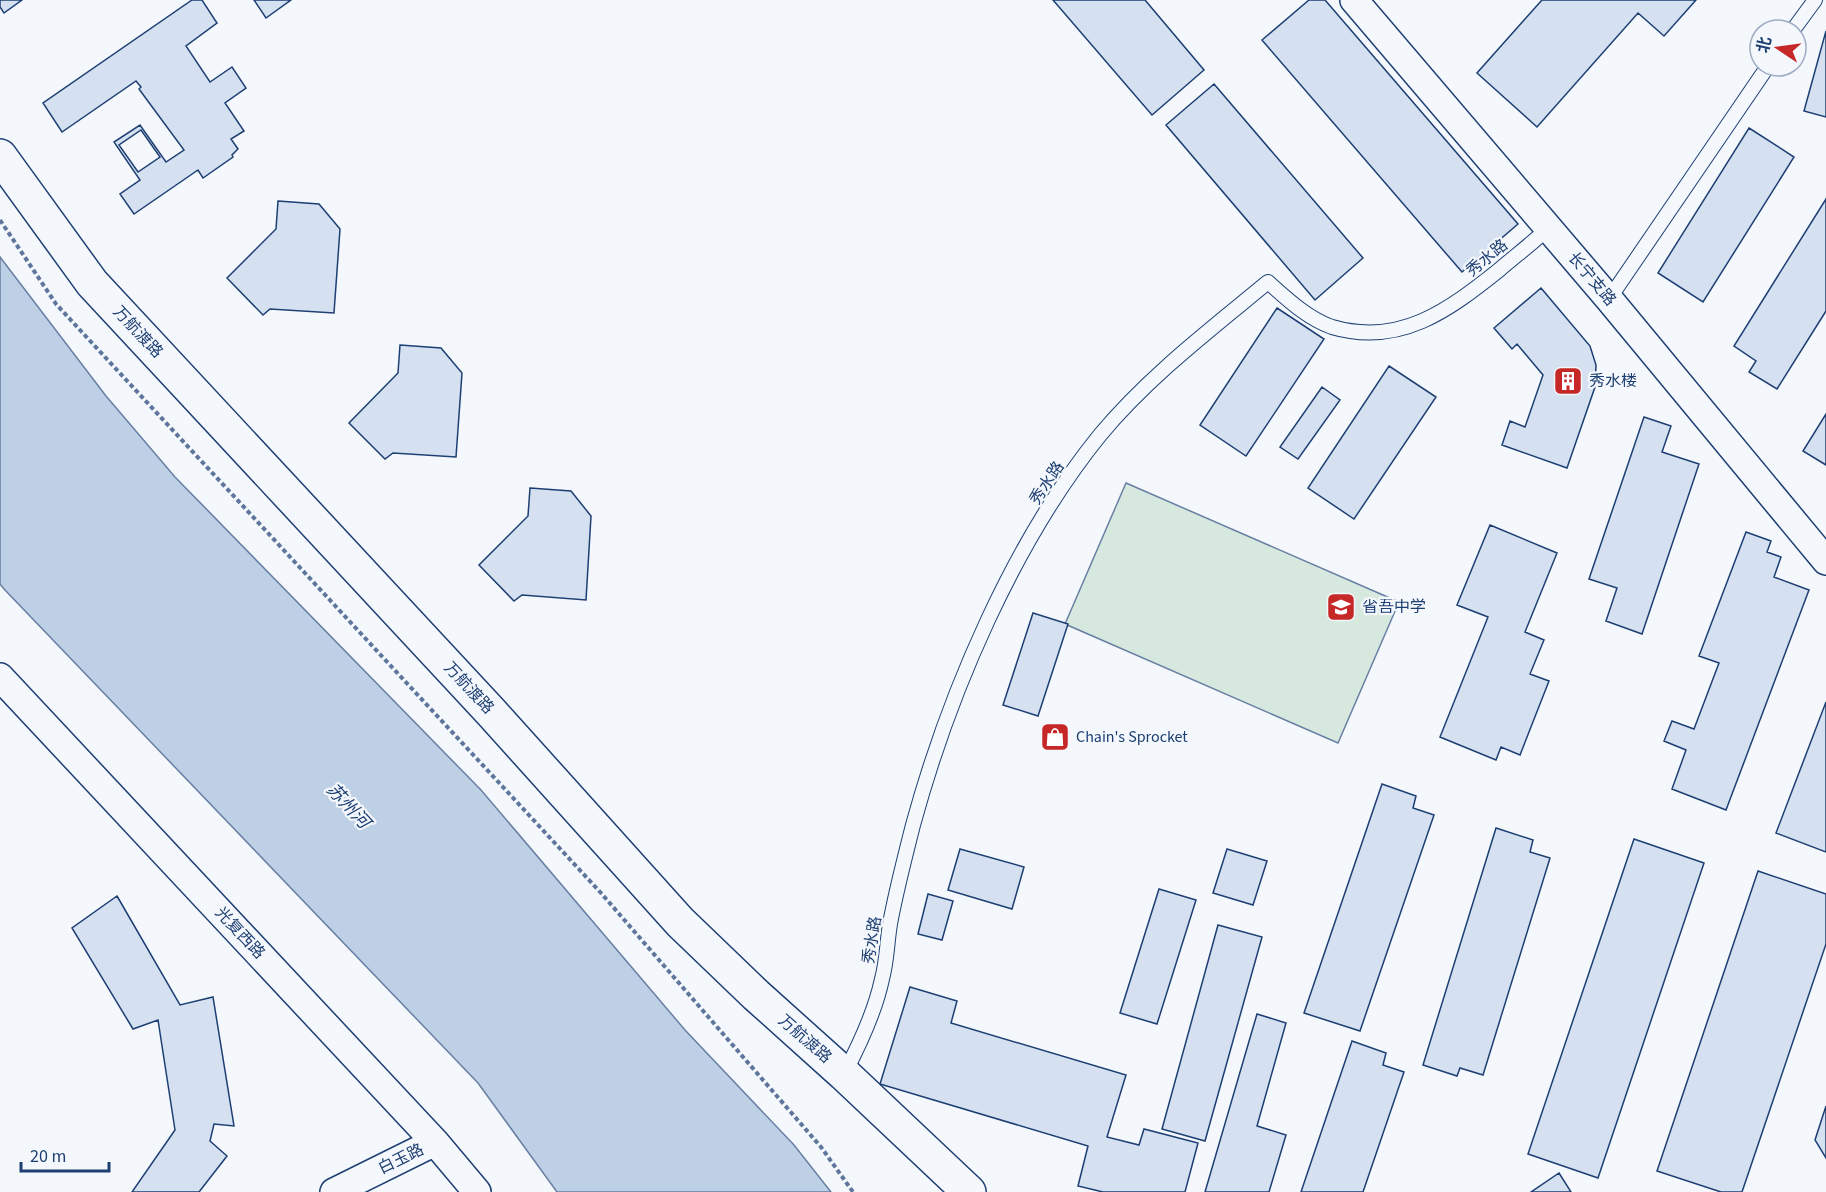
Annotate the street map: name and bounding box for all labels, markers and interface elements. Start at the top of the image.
north arrow [1748,18,1808,78]
text: 北 [1752,35,1777,55]
street label: 秀水路 [1461,234,1513,282]
street label: 长宁支路 [1563,247,1621,311]
street label: 万航渡路 [108,301,168,363]
building icon: 秀水楼 [1552,365,1584,397]
place label: 秀水楼 [1589,370,1637,392]
street label: 秀水路 [1024,457,1070,509]
school or university icon: 省吾中学 [1325,591,1357,623]
place label: 省吾中学 [1362,596,1426,618]
street label: 万航渡路 [439,657,499,719]
shop icon: Chain's Sprocket [1039,721,1071,753]
place label: Chain's Sprocket [1076,726,1188,748]
water label: 苏州河 [320,778,378,836]
street label: 光复西路 [210,902,270,964]
street label: 秀水路 [857,915,887,965]
street label: 万航渡路 [774,1010,836,1068]
scale bar [21,1135,110,1173]
street label: 白玉路 [375,1139,427,1179]
text: 20 m [30,1144,66,1169]

